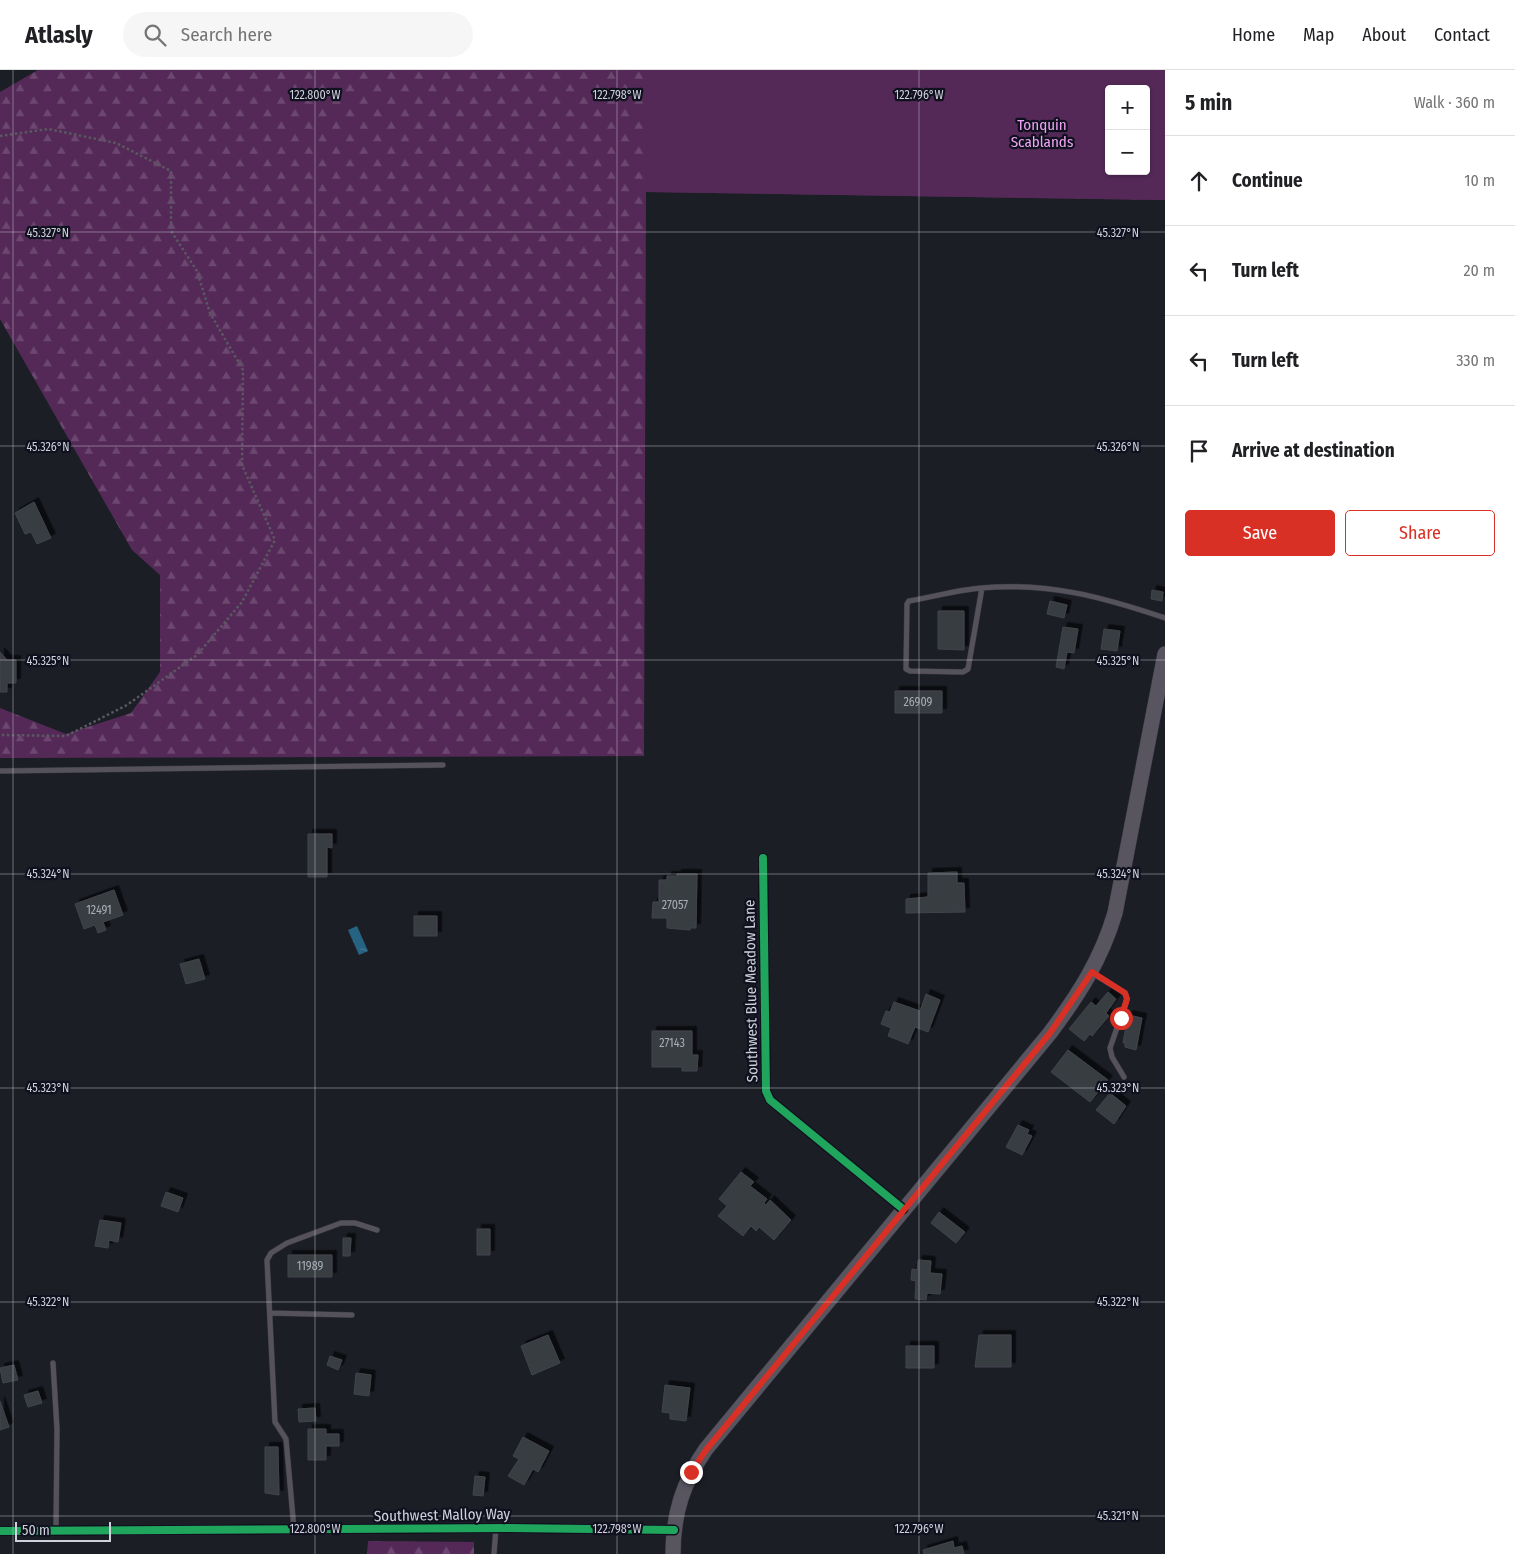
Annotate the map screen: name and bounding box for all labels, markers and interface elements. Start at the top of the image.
search box [123,12,473,57]
text: Atlasly [25,21,93,49]
icon: search [141,21,169,49]
text: Search here [181,23,272,46]
text: Home [1232,24,1275,46]
text: Map [1303,24,1334,46]
text: About [1362,24,1406,46]
text: Contact [1434,24,1490,46]
map controls [1105,85,1150,175]
button: + [1105,85,1150,130]
text: 122.800°W [290,88,340,102]
text: 122.798°W [593,88,641,102]
text: 122.796°W [895,88,943,102]
text: 5 min [1185,90,1232,116]
text: Walk · 360 m [1414,93,1495,112]
park label: Tonquin Scablands [1011,116,1073,151]
button: − [1105,130,1150,175]
icon: ahead [1185,167,1213,195]
text: Continue [1232,169,1303,192]
text: 10 m [1464,171,1495,190]
text: 45.327°N [27,226,69,240]
text: 45.327°N [1097,226,1139,240]
icon: left [1185,257,1213,285]
text: Turn left [1232,259,1299,282]
text: 20 m [1464,261,1495,280]
icon: left [1185,347,1213,375]
text: Turn left [1232,349,1299,372]
text: 330 m [1456,351,1495,370]
icon: arrive [1185,437,1213,465]
text: Arrive at destination [1232,439,1395,462]
text: 45.326°N [26,440,70,454]
text: 45.326°N [1096,440,1140,454]
button: Save [1185,510,1335,556]
button: Share [1345,510,1495,556]
text: 45.325°N [27,654,69,668]
text: 45.325°N [1097,654,1139,668]
house number: 26909 [904,695,933,709]
text: 45.324°N [27,867,69,881]
text: 45.324°N [1097,867,1139,881]
house number: 27057 [662,898,688,912]
street label: Southwest Blue Meadow Lane [740,899,762,1083]
house number: 12491 [86,903,112,917]
route start [1110,1007,1133,1030]
house number: 27143 [659,1036,685,1050]
text: 45.323°N [27,1081,69,1095]
text: 45.323°N [1097,1081,1139,1095]
house number: 11989 [297,1259,324,1273]
text: 45.322°N [27,1295,69,1309]
text: 45.322°N [1097,1295,1139,1309]
route end [680,1461,703,1484]
street label: Southwest Malloy Way [374,1505,511,1525]
text: 45.321°N [1097,1509,1139,1523]
scale bar [15,1519,111,1542]
text: 50 m [22,1522,50,1539]
text: 122.800°W [290,1522,340,1536]
text: 122.798°W [593,1522,641,1536]
text: 122.796°W [895,1522,943,1536]

